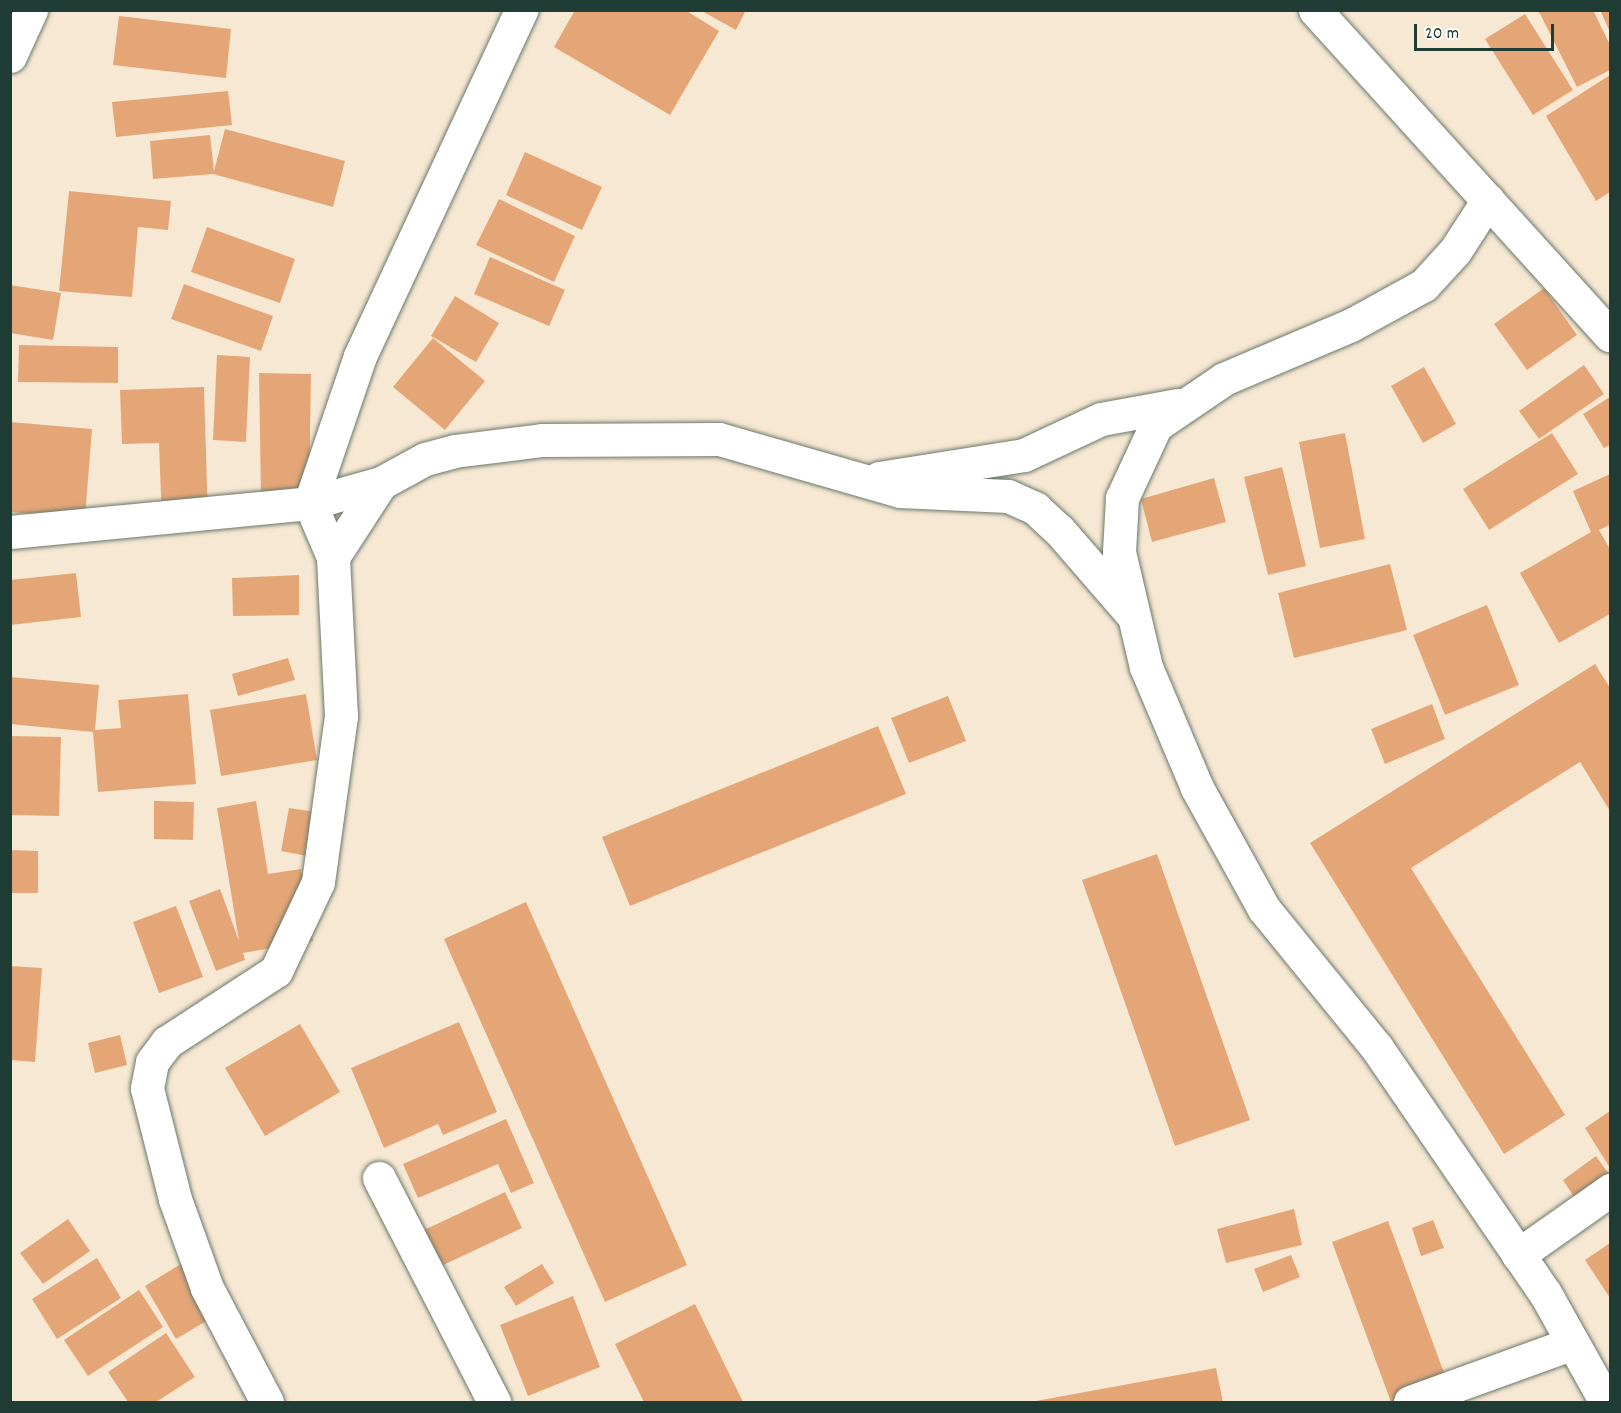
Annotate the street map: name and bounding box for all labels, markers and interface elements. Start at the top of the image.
scale bar [1417,12,1556,50]
text: 20 m [1425,22,1459,47]

